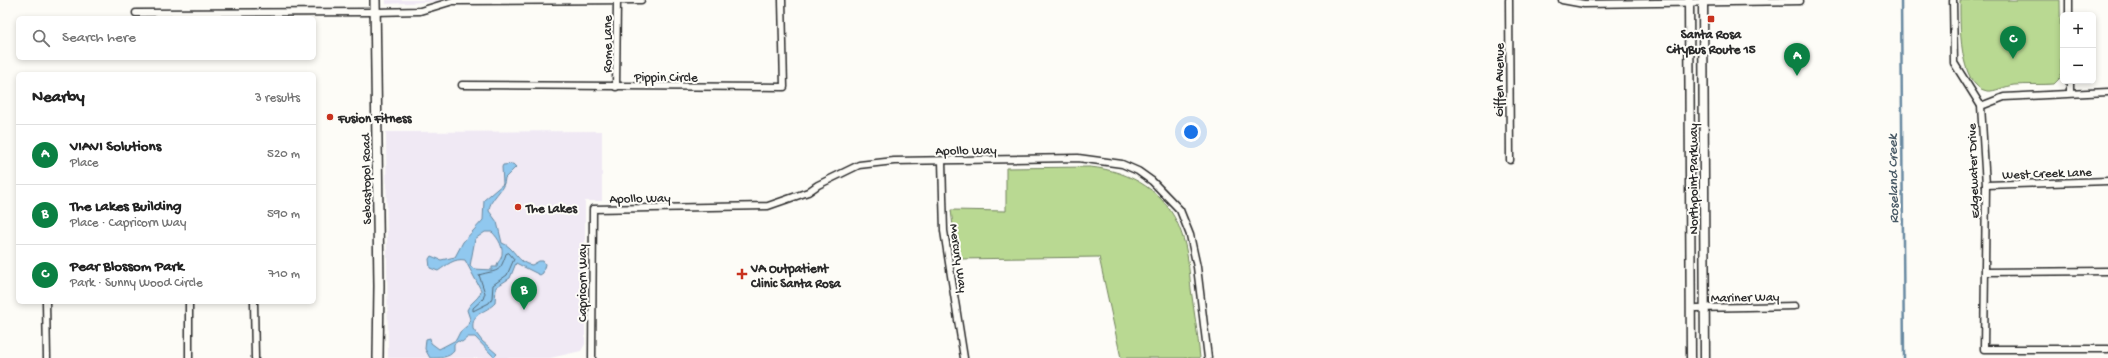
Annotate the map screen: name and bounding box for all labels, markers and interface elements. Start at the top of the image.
map controls [2060,12,2096,84]
button: + [2060,12,2096,48]
marker: Santa Rosa CityBus Route 15 [1706,14,1716,24]
street label: Rome Lane [601,15,616,73]
search box [16,16,316,60]
pin: C [2000,26,2026,59]
icon: search [30,27,52,49]
place label: Santa Rosa CityBus Route 15 [1665,28,1756,58]
text: Search here [62,29,136,47]
street label: Giffen Avenue [1493,43,1508,117]
pin: A [1784,43,1810,76]
button: − [2060,48,2096,84]
street label: Pippin Circle [633,71,698,86]
text: Nearby [32,88,85,108]
text: 3 results [255,91,300,106]
marker: Fusion Fitness [325,112,335,122]
place label: Fusion Fitness [337,112,413,127]
your location [1181,122,1201,142]
street label: Northpoint Parkway [1687,123,1702,235]
street label: Edgewater Drive [1965,123,1984,219]
street label: Sebastopol Road [359,132,376,225]
water label: Roseland Creek [1885,132,1904,224]
text: VIAVI Solutions [70,138,161,156]
street label: Apollo Way [935,143,997,160]
text: A [41,147,49,162]
text: 520 m [267,147,300,162]
text: Place [70,156,98,171]
street label: West Creek Lane [2002,165,2092,184]
street label: Apollo Way [609,191,671,208]
text: The Lakes Building [70,198,181,216]
marker: The Lakes [513,202,523,212]
place label: The Lakes [525,202,578,217]
text: B [42,207,48,222]
text: 590 m [267,207,300,222]
text: Place · Capricorn Way [70,216,186,231]
street label: Mercury Way [945,223,970,294]
street label: Capricorn Way [576,244,591,322]
text: Pear Blossom Park [70,258,184,276]
place label: VA Outpatient Clinic Santa Rosa [750,262,842,292]
text: C [41,267,49,282]
text: 710 m [268,267,300,282]
marker: VA Outpatient Clinic Santa Rosa [736,268,748,280]
text: Park · Sunny Wood Circle [70,276,203,291]
pin: B [511,277,537,310]
street label: Mariner Way [1710,290,1780,307]

